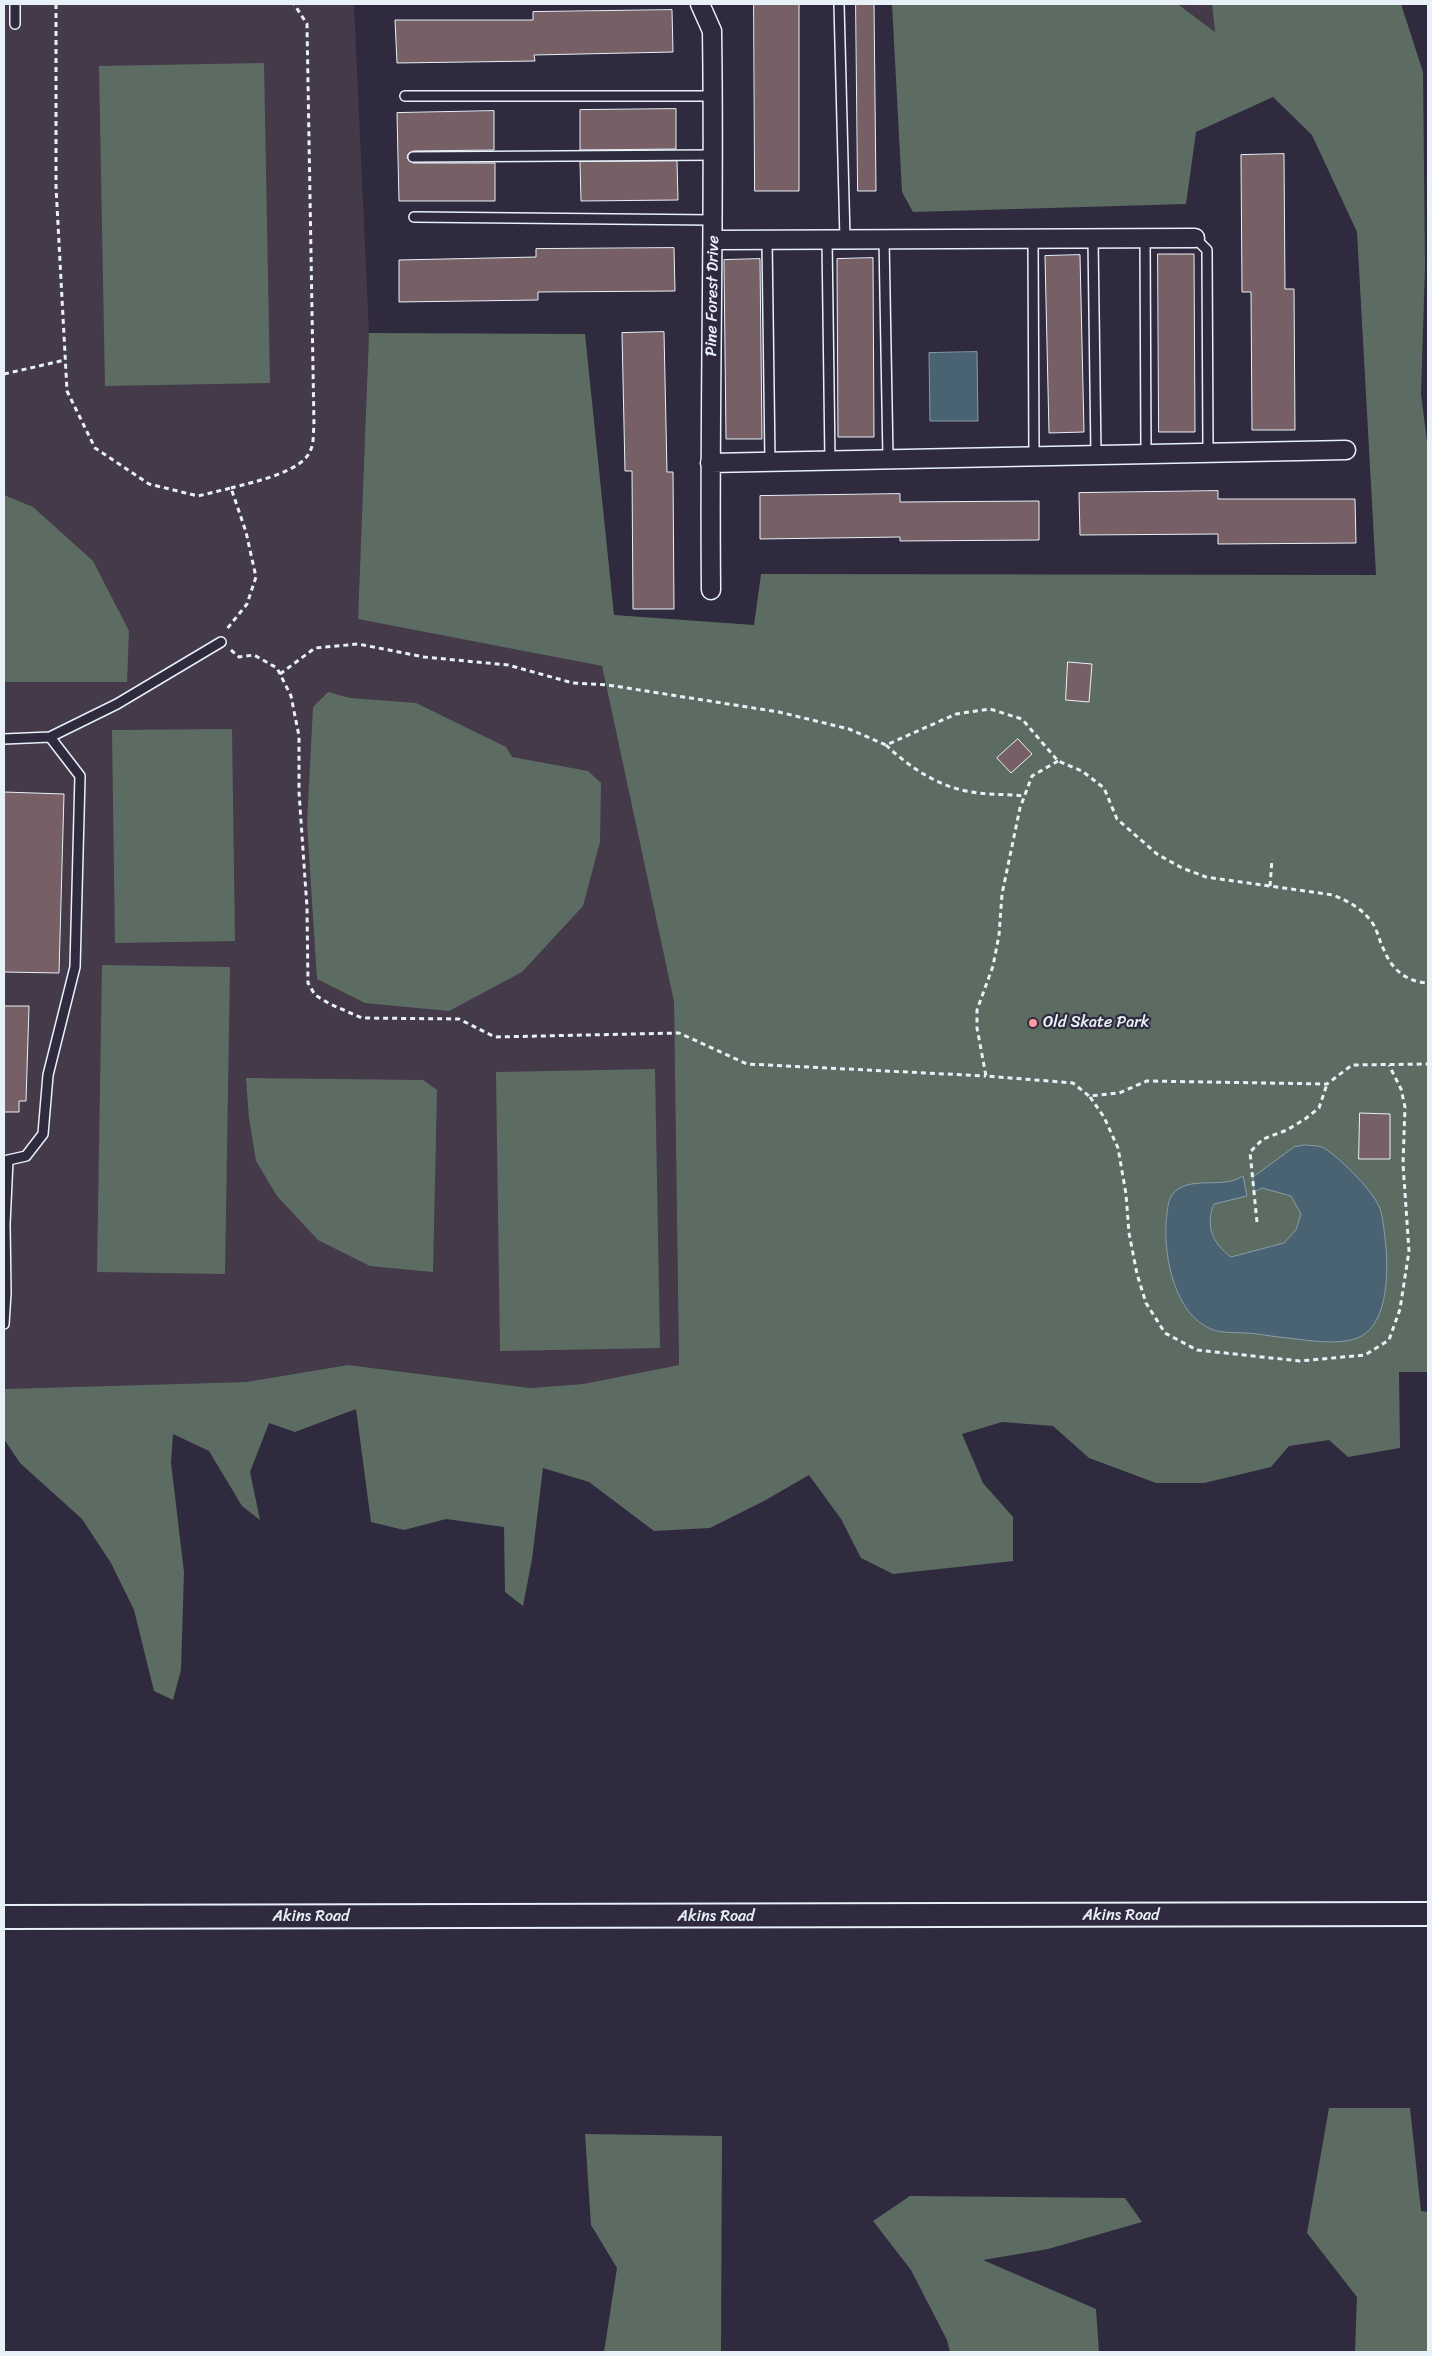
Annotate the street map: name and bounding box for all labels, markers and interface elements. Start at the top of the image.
street label: Pine Forest Drive [702,235,724,357]
place label: Old Skate Park [1043,1013,1149,1033]
marker: Old Skate Park [1027,1017,1039,1029]
street label: Akins Road [1082,1906,1160,1926]
street label: Akins Road [272,1907,350,1927]
street label: Akins Road [677,1907,755,1927]

